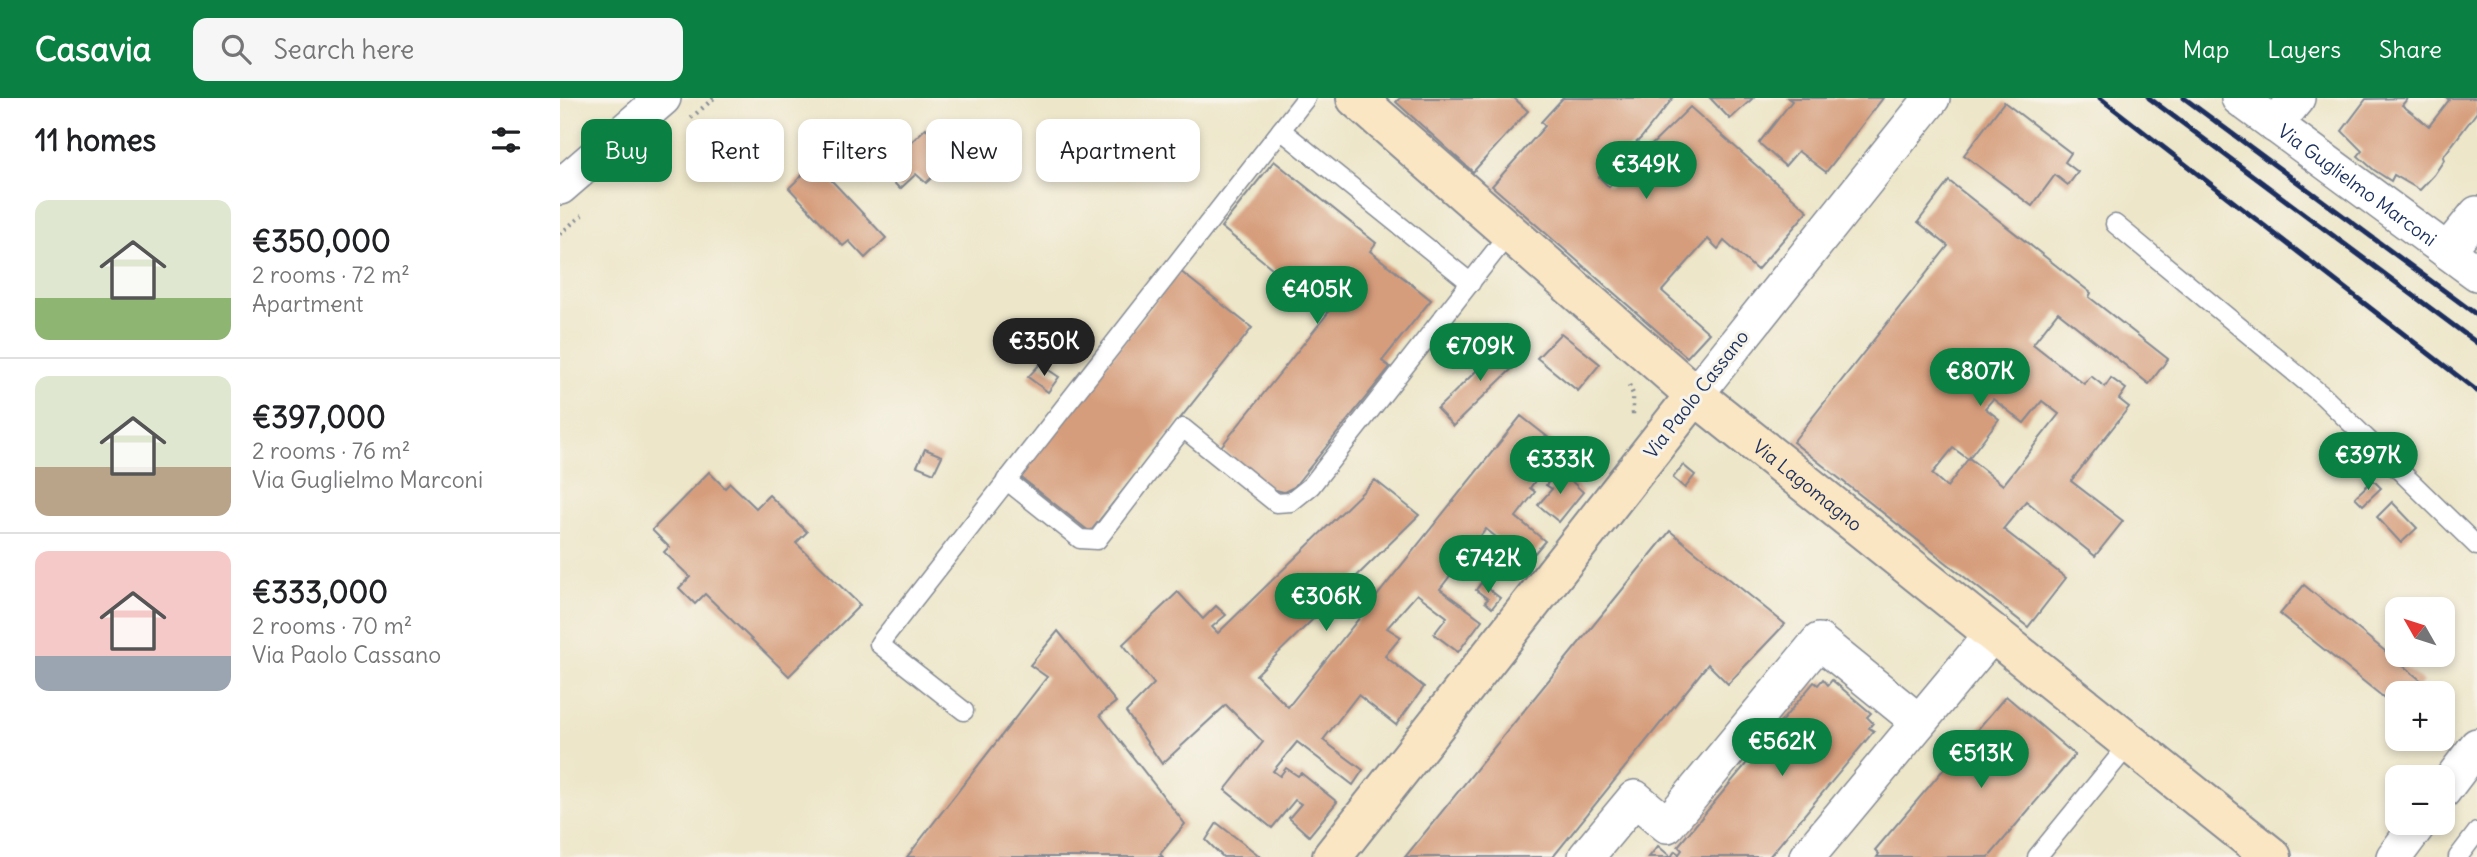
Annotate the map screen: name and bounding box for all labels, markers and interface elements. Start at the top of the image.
search box [193,18,683,81]
text: Casavia [35,28,151,70]
icon: search [217,30,255,68]
text: Search here [273,33,414,66]
text: Map [2183,34,2229,64]
text: Layers [2267,34,2341,64]
text: Share [2379,34,2442,64]
chip: Buy [581,119,672,182]
chip: Rent [686,119,784,182]
chip: Filters [798,119,912,182]
chip: New [926,119,1022,182]
chip: Apartment [1036,119,1200,182]
street label: Via Guglielmo Marconi [2273,119,2442,251]
text: 11 homes [35,121,156,159]
icon: filters [487,121,525,159]
pin: €349K [1597,141,1695,201]
text: €349K [1612,149,1680,178]
text: €350,000 [252,222,391,260]
icon: home [91,228,175,312]
text: 2 rooms · 72 m² [252,260,410,289]
pin: €405K [1268,266,1366,326]
text: €405K [1282,274,1352,303]
text: Apartment [252,289,364,318]
pin: €350K [995,318,1093,378]
pin: €709K [1431,324,1529,383]
street label: Via Paolo Cassano [1638,325,1754,463]
text: €350K [1009,326,1079,355]
text: €709K [1446,331,1514,360]
pin: €807K [1931,348,2029,408]
text: €807K [1946,356,2014,385]
text: €397,000 [252,398,386,436]
icon: home [91,404,175,488]
pin: €397K [2319,432,2417,492]
street label: Via Lagomagno [1748,434,1867,536]
text: 2 rooms · 76 m² [252,436,410,465]
pin: €333K [1511,436,1609,496]
text: €397K [2335,440,2401,469]
text: €333K [1526,444,1594,473]
text: Via Guglielmo Marconi [252,465,483,494]
pin: €742K [1439,536,1537,595]
text: €742K [1455,543,1521,572]
text: €333,000 [252,573,388,611]
pin: €306K [1277,574,1375,633]
icon: home [91,579,175,663]
text: €306K [1291,581,1361,610]
north arrow [2385,597,2455,667]
map controls [2385,597,2455,835]
text: 2 rooms · 70 m² [252,611,412,640]
text: Via Paolo Cassano [252,640,441,669]
button: + [2385,681,2455,751]
pin: €562K [1733,718,1831,778]
text: €562K [1748,726,1816,755]
pin: €513K [1932,730,2030,790]
text: €513K [1949,738,2013,767]
button: − [2385,765,2455,835]

